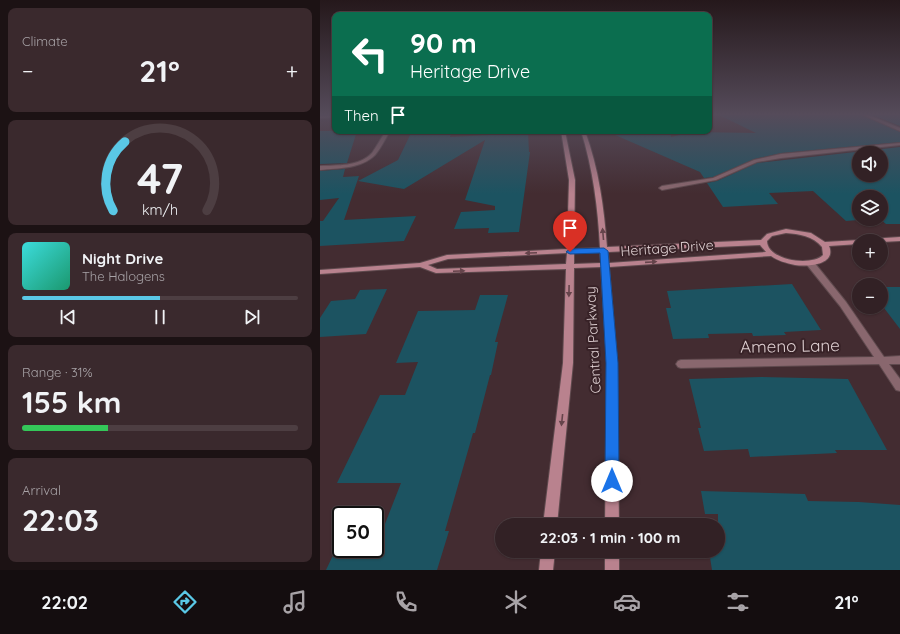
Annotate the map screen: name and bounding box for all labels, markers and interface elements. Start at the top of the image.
text: 90 m [410,25,477,60]
icon: left [344,28,396,80]
text: Climate [22,33,68,49]
text: 21° [139,52,180,90]
text: − [22,57,33,85]
text: + [286,57,298,85]
text: Heritage Drive [410,60,530,83]
icon: arrive [387,104,409,126]
text: Then [344,106,379,125]
map controls [852,146,888,314]
button: sound [852,146,888,182]
text: 47 [137,151,183,203]
button: layers [852,190,888,226]
text: km/h [142,200,178,218]
pin [553,211,587,252]
icon: arrive [559,217,581,239]
one-way arrow [599,228,606,240]
button: + [852,234,888,270]
street label: Heritage Drive [620,236,714,260]
text: Night Drive [82,249,163,268]
one-way arrow [524,250,537,256]
one-way arrow [645,259,657,266]
one-way arrow [453,267,465,274]
text: The Halogens [82,268,165,284]
button: − [852,278,888,314]
one-way arrow [566,285,572,298]
street label: Central Parkway [581,286,605,394]
icon: previous [57,306,79,328]
icon: pause [149,306,171,328]
icon: next [241,306,263,328]
street label: Ameno Lane [740,334,840,357]
text: Range · 31% [22,364,93,380]
text: 155 km [22,383,121,421]
one-way arrow [558,414,565,426]
position arrow [591,460,633,502]
text: Arrival [22,482,61,498]
text: 22:03 [22,501,99,539]
speed limit sign: 50 [332,506,384,558]
text: 22:03 · 1 min · 100 m [540,528,680,547]
icon: directions [171,588,199,616]
icon: music [281,588,309,616]
icon: phone [392,588,420,616]
icon: climate [502,588,530,616]
icon: car [613,588,641,616]
icon: filters [724,588,752,616]
text: 22:02 [41,591,88,614]
text: 21° [834,591,859,614]

